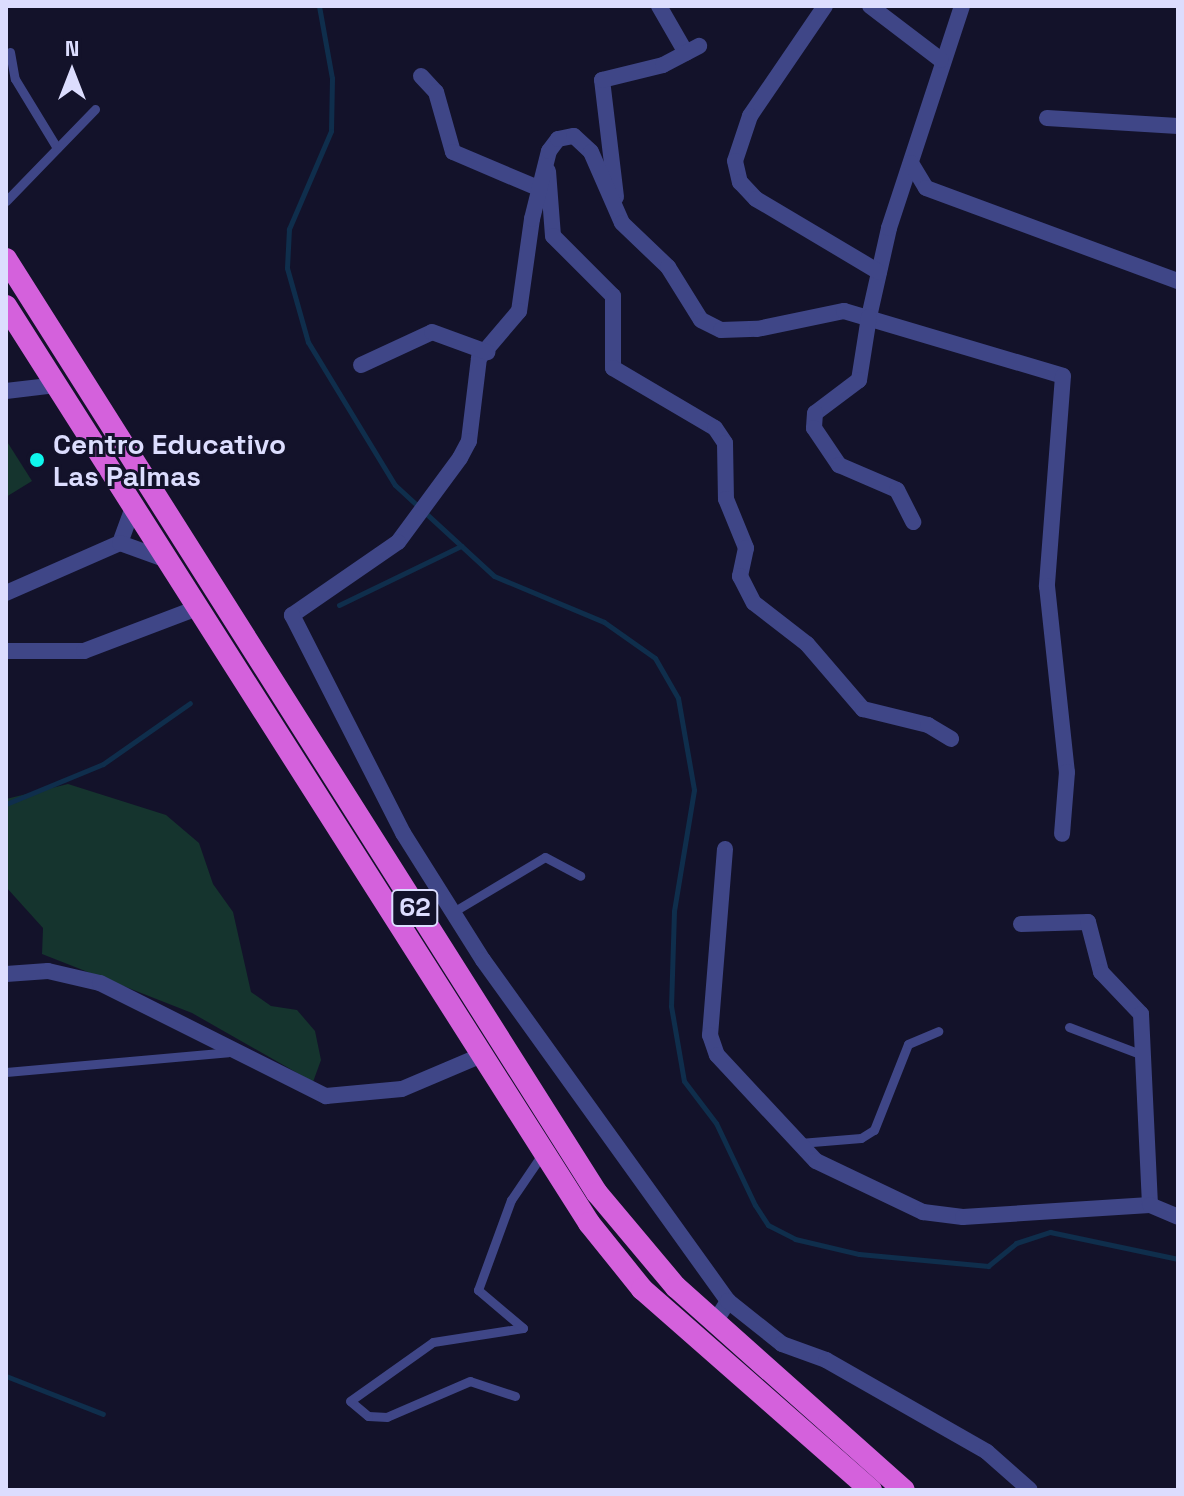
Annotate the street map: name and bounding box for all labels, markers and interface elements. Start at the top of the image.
north arrow [32,32,112,112]
text: N [65,34,79,62]
place label: Centro Educativo Las Palmas [53,427,286,493]
marker: Centro Educativo Las Palmas [28,451,46,469]
road number: 62 [391,886,439,930]

